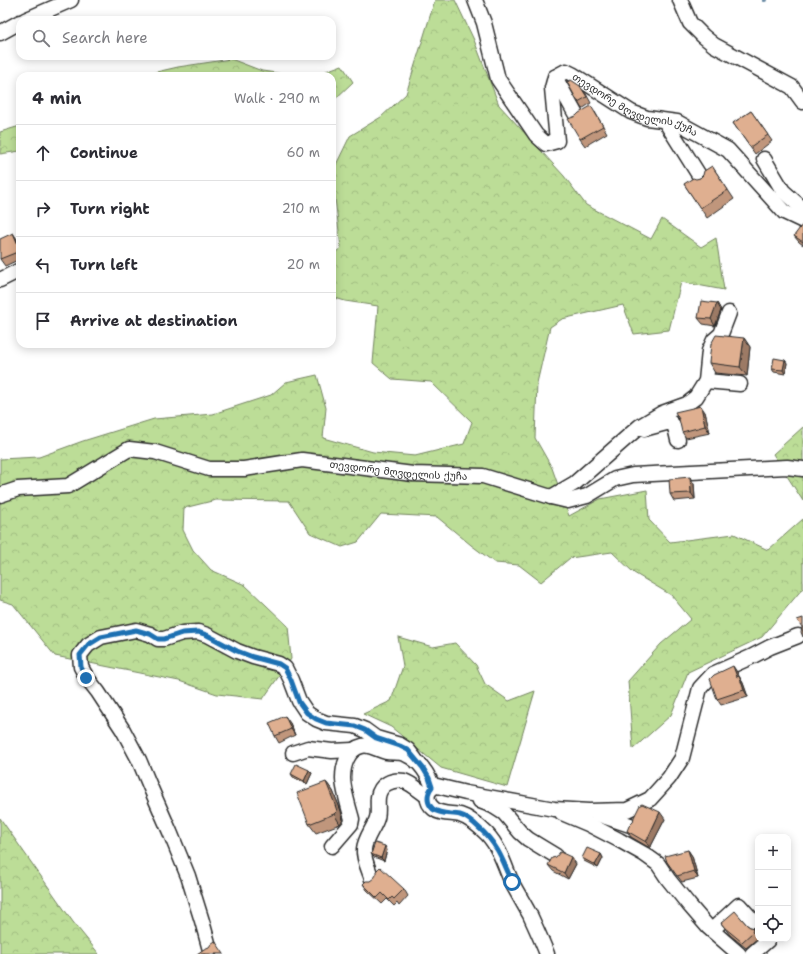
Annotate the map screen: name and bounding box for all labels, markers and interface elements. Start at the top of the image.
search box [16,16,336,60]
icon: search [30,27,52,49]
text: Search here [62,28,148,48]
street label: თევდორე მღვდელის ქუჩა [570,70,700,139]
text: 4 min [32,87,82,109]
text: Walk · 290 m [234,90,320,107]
icon: ahead [32,142,54,164]
text: Continue [70,143,138,163]
text: 60 m [287,144,320,161]
icon: right [32,198,54,220]
text: Turn right [70,199,150,219]
text: 210 m [282,200,320,217]
icon: left [32,254,54,276]
text: Turn left [70,255,138,275]
text: 20 m [287,256,320,273]
icon: arrive [32,310,54,332]
text: Arrive at destination [70,311,238,331]
street label: თევდორე მღვდელის ქუჩა [329,457,468,482]
route end [77,669,95,687]
map controls [755,834,791,942]
button: + [755,834,791,870]
button: − [755,870,791,906]
route start [503,873,521,891]
button: locate [755,906,791,942]

